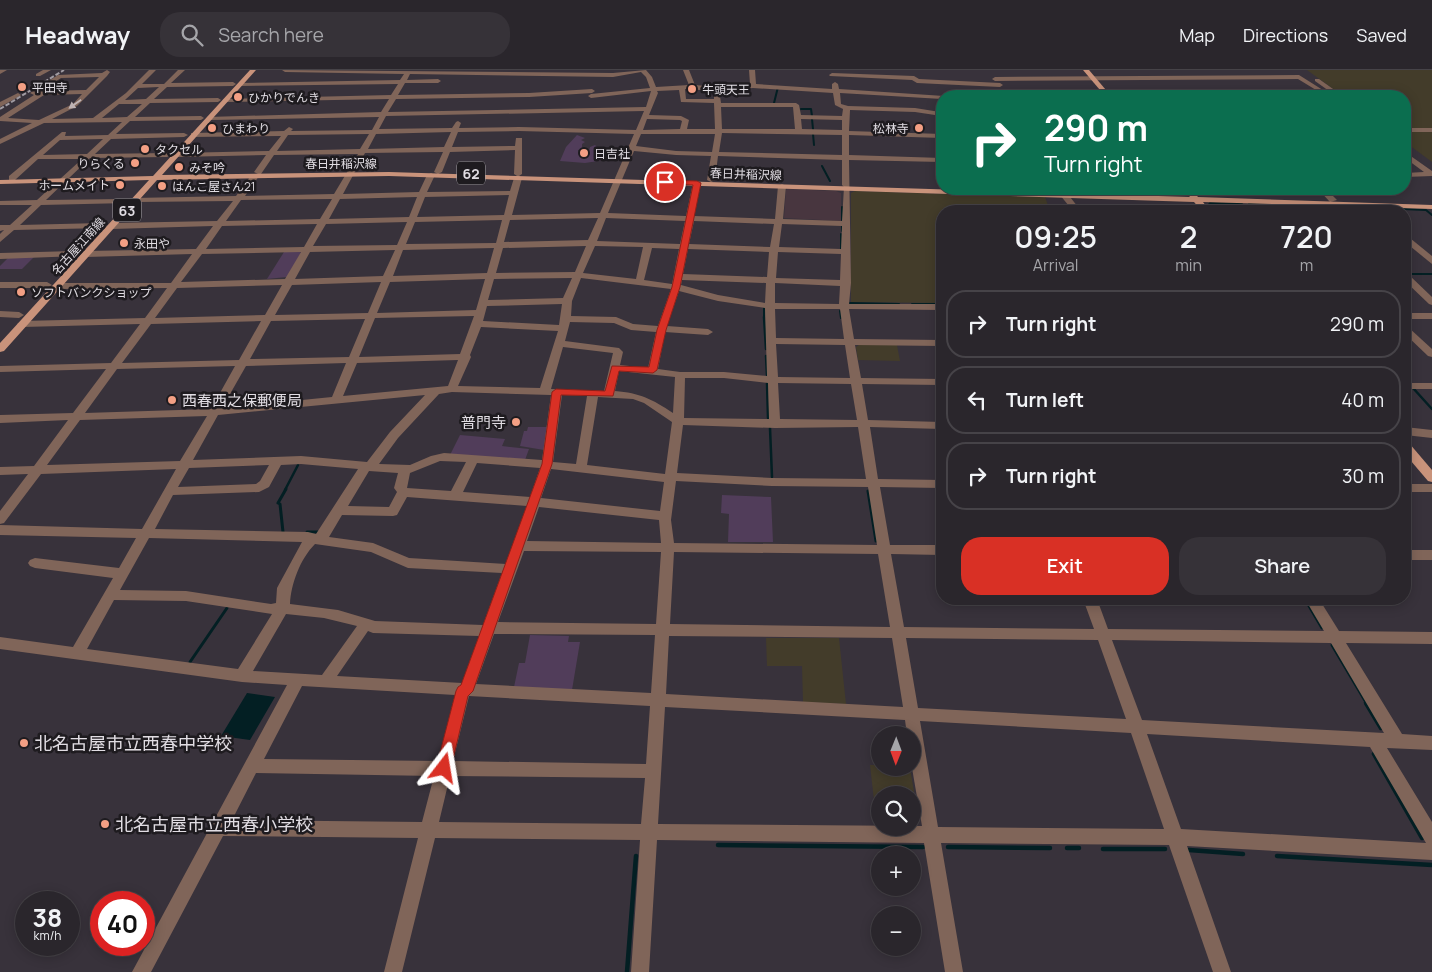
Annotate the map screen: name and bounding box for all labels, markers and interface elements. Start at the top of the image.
search box [160,12,510,57]
text: Headway [25,18,130,51]
icon: search [178,21,206,49]
text: Search here [218,22,324,48]
text: Map [1179,23,1215,47]
text: Directions [1243,23,1328,47]
text: Saved [1356,23,1407,47]
place label: 平田寺 [32,79,68,96]
marker: 平田寺 [16,81,28,93]
place label: 牛頭天王 [702,81,750,98]
marker: 牛頭天王 [686,83,698,95]
place label: ひかりでんき [248,89,320,106]
marker: ひかりでんき [232,91,244,103]
one-way arrow [68,99,81,109]
text: 290 m [1044,104,1148,152]
icon: right [961,110,1026,175]
place label: ひまわり [222,120,270,137]
place label: 松林寺 [873,120,909,137]
marker: ひまわり [206,122,218,134]
marker: 松林寺 [913,122,925,134]
place label: タクセル [155,141,203,158]
marker: タクセル [139,143,151,155]
place label: 日吉社 [594,145,630,162]
marker: 日吉社 [578,147,590,159]
text: Turn right [1044,149,1142,179]
place label: りらくる [77,155,125,172]
street label: 春日井稲沢線 [305,155,377,172]
marker: りらくる [129,157,141,169]
place label: みそ吟 [189,159,225,176]
marker: みそ吟 [173,161,185,173]
pin [644,161,686,203]
road number: 62 [457,162,485,185]
street label: 春日井稲沢線 [710,164,782,184]
icon: arrive [651,168,679,196]
place label: ホームメイト [38,177,110,194]
place label: はんこ屋さん21 [172,178,256,195]
marker: ホームメイト [114,179,126,191]
marker: はんこ屋さん21 [156,180,168,192]
road number: 63 [113,198,141,222]
street label: 名古屋江南線 [48,214,108,278]
text: 09:25 [1014,216,1097,257]
text: 2 [1180,216,1197,257]
text: 720 [1280,216,1333,257]
place label: 永田や [134,235,170,252]
marker: 永田や [118,237,130,249]
text: Arrival [1033,254,1078,276]
text: min [1175,254,1202,276]
text: m [1300,254,1313,276]
place label: ソフトバンクショップ [31,284,152,301]
marker: ソフトバンクショップ [15,286,27,298]
icon: right [963,310,991,338]
text: Turn right [1006,311,1096,337]
text: 290 m [1330,311,1384,337]
icon: left [963,386,991,414]
text: Turn left [1006,387,1084,413]
text: 40 m [1341,387,1384,413]
place label: 西春西之保郵便局 [182,390,302,411]
marker: 西春西之保郵便局 [166,394,178,406]
place label: 普門寺 [461,412,506,433]
marker: 普門寺 [510,416,522,428]
icon: right [963,462,991,490]
text: Turn right [1006,463,1096,489]
text: 30 m [1342,463,1384,489]
button: Exit [961,537,1169,595]
button: Share [1179,537,1386,595]
north arrow [871,726,921,776]
map controls [871,726,921,956]
place label: 北名古屋市立西春中学校 [34,731,232,755]
marker: 北名古屋市立西春中学校 [18,737,30,749]
position arrow [417,741,469,793]
button: search [871,786,921,836]
place label: 北名古屋市立西春小学校 [115,812,313,836]
marker: 北名古屋市立西春小学校 [99,818,111,830]
button: + [871,846,921,896]
speed limit sign: 40 [90,891,155,956]
text: 38 [33,900,62,935]
button: − [871,906,921,956]
text: km/h [34,927,61,944]

